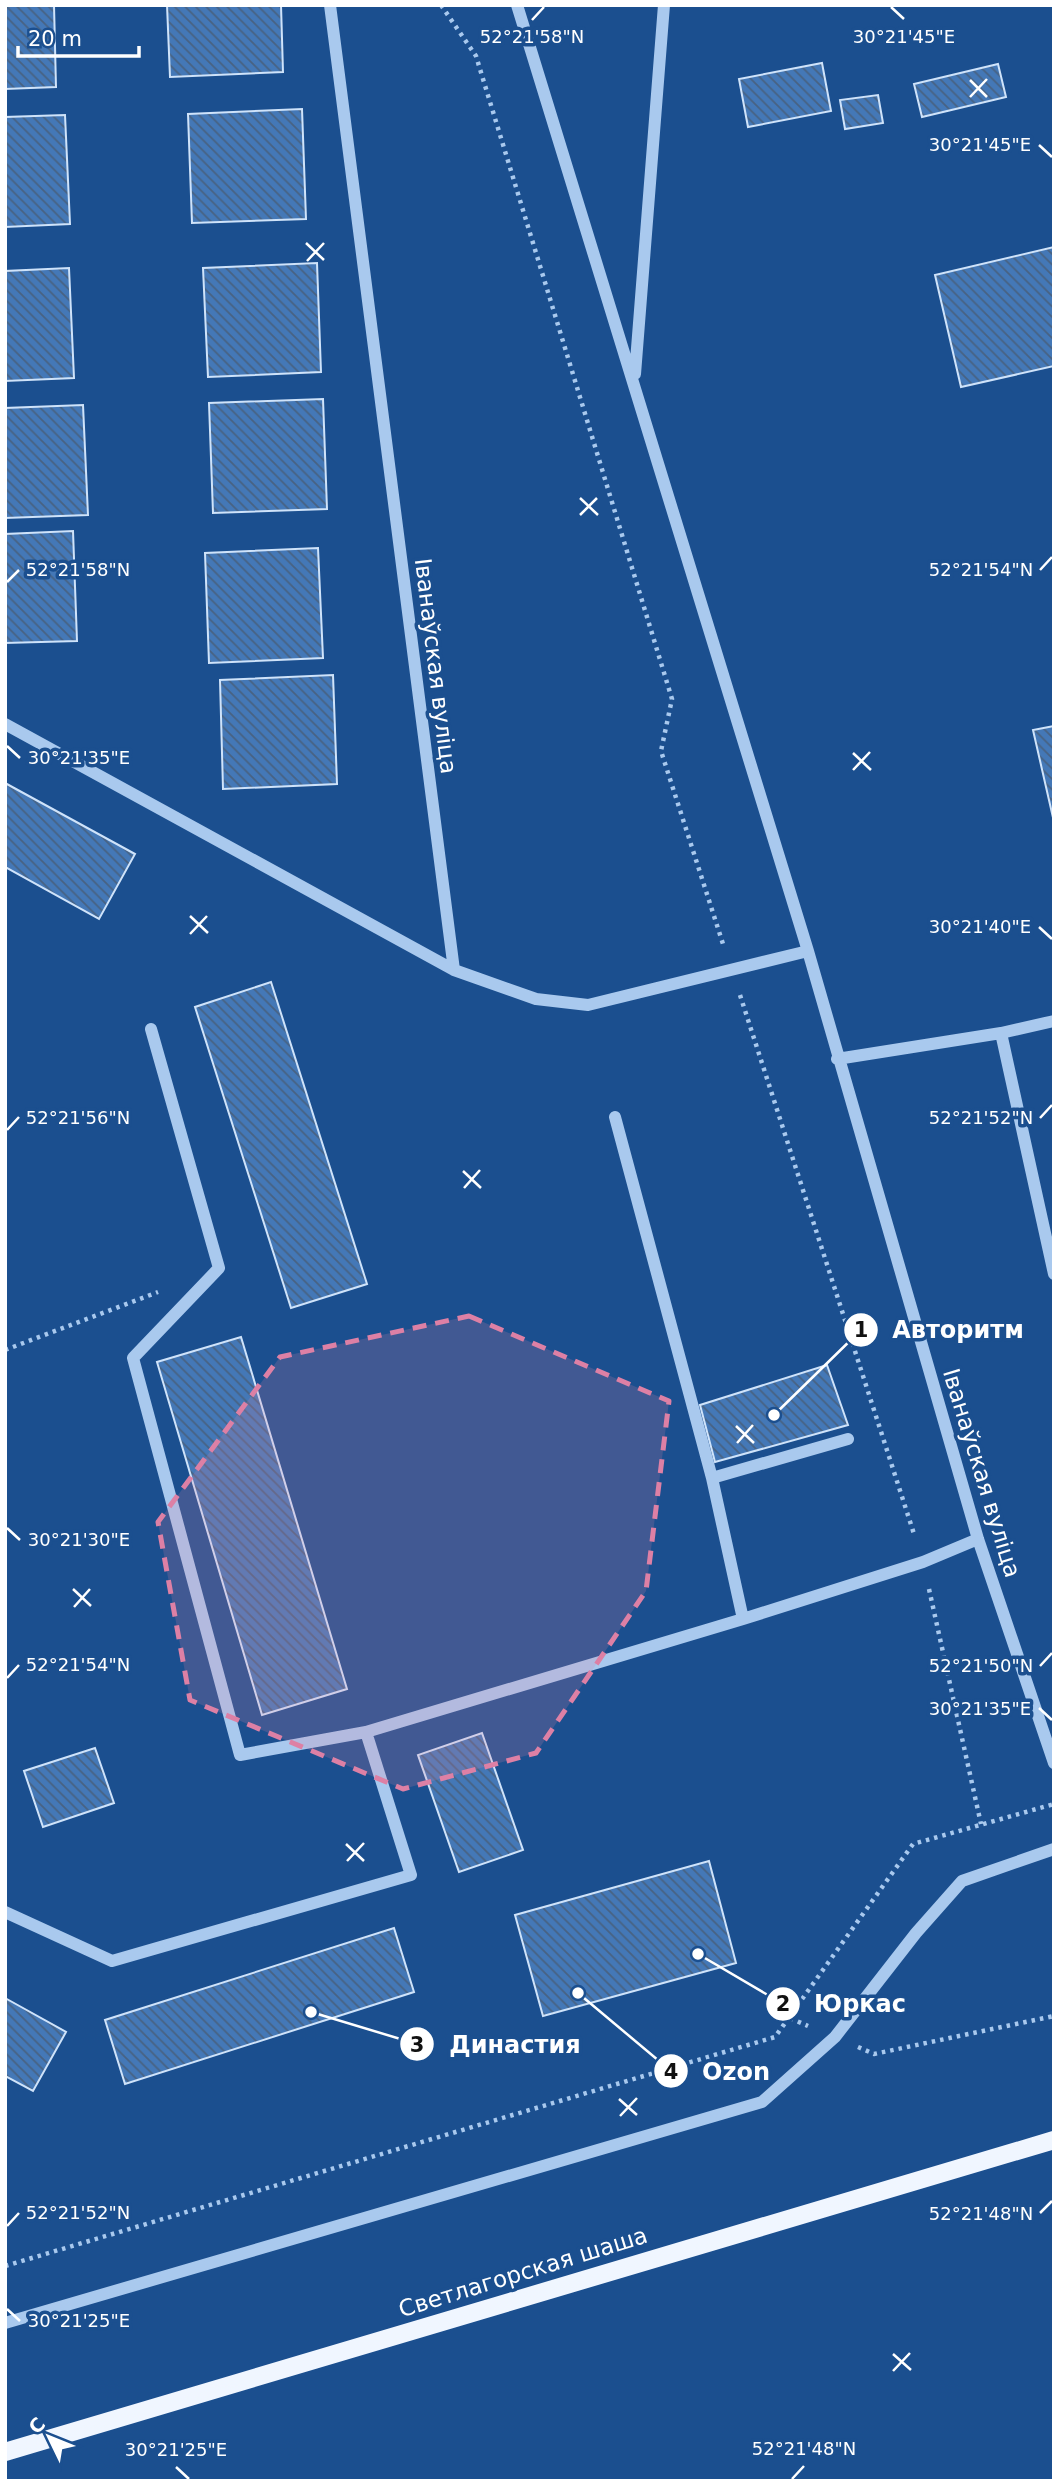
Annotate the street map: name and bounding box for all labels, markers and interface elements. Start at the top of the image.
scale bar [18,14,138,58]
text: 52°21'58"N [480,26,584,47]
text: 30°21'45"E [853,26,955,47]
text: 20 m [28,27,82,51]
text: 30°21'45"E [929,134,1031,155]
street label: Іванаўская вуліца [410,557,462,775]
text: 52°21'58"N [26,559,130,580]
text: 52°21'54"N [929,559,1033,580]
text: 30°21'35"E [28,747,130,768]
text: 30°21'40"E [929,916,1031,937]
text: 52°21'56"N [26,1107,130,1128]
text: 52°21'52"N [929,1107,1033,1128]
callout: Авторитм [843,1307,1038,1352]
text: Авторитм [892,1316,1024,1344]
text: 1 [854,1318,868,1342]
street label: Іванаўская вуліца [938,1365,1026,1581]
text: 30°21'30"E [28,1529,130,1550]
text: 52°21'54"N [26,1654,130,1675]
text: 52°21'50"N [929,1655,1033,1676]
text: 30°21'35"E [929,1698,1031,1719]
callout: Юркас [765,1981,920,2026]
text: Юркас [814,1990,906,2018]
text: 2 [776,1992,790,2016]
callout: Династия [400,2022,594,2067]
text: Династия [449,2031,581,2059]
text: 3 [410,2033,424,2057]
callout: Ozon [653,2049,784,2094]
text: Ozon [702,2058,770,2086]
text: 4 [664,2060,678,2084]
text: 52°21'52"N [26,2202,130,2223]
text: 52°21'48"N [929,2203,1033,2224]
street label: Светлагорская шаша [395,2222,651,2322]
text: 30°21'25"E [28,2310,130,2331]
north arrow [14,2402,84,2472]
text: С [24,2413,49,2438]
text: 52°21'48"N [752,2438,856,2459]
text: 30°21'25"E [125,2439,227,2460]

